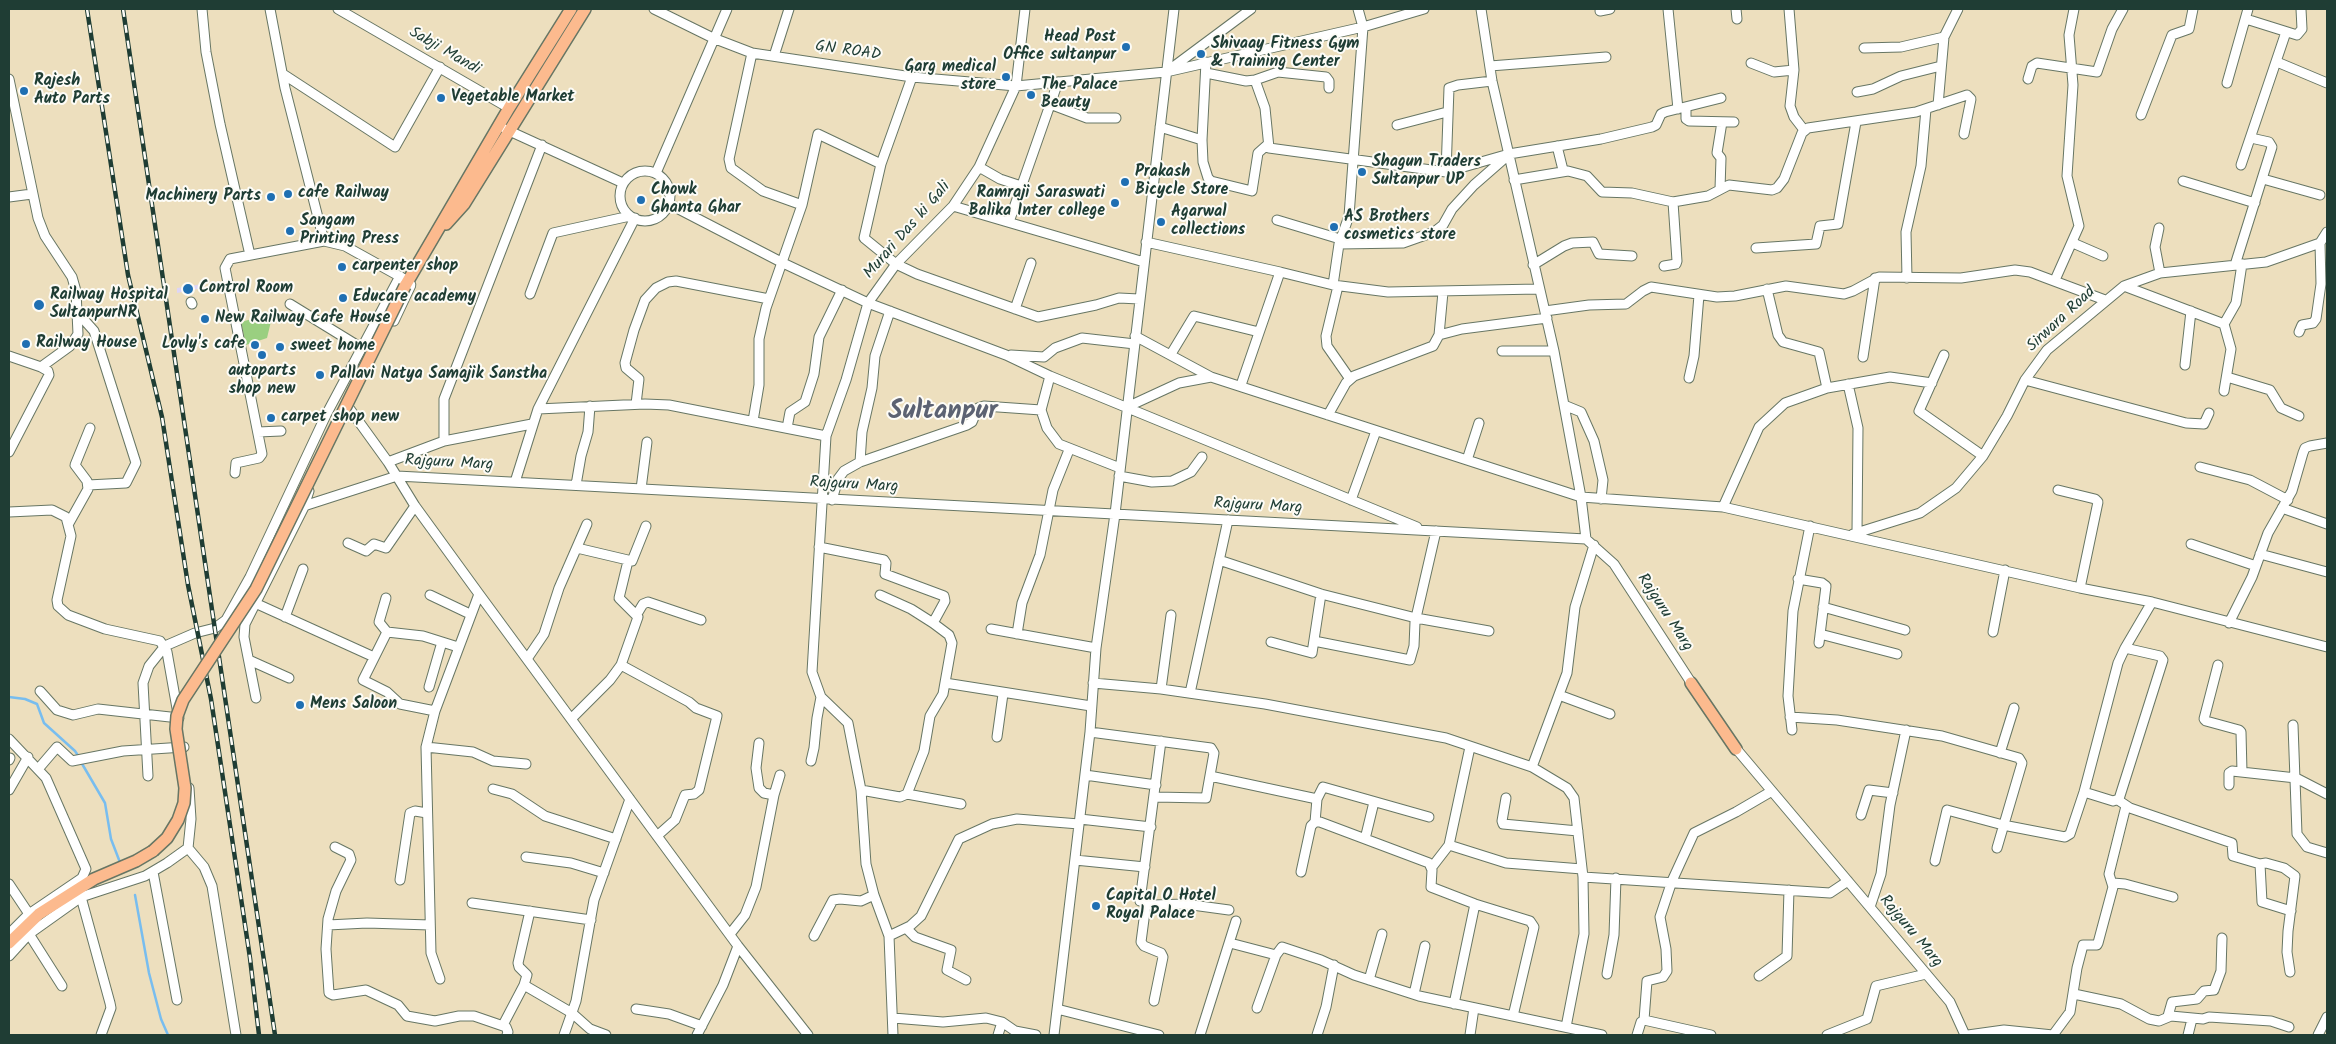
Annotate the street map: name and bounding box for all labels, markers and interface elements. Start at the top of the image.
street label: Sabji Mandi [405,24,483,80]
place label: Head Post Office sultanpur [1003,28,1116,66]
place label: Shivaay Fitness Gym & Training Center [1211,35,1359,73]
street label: GN ROAD [814,38,882,66]
marker: Head Post Office sultanpur [1120,41,1132,53]
marker: Shivaay Fitness Gym & Training Center [1195,48,1207,60]
place label: Garg medical store [905,58,996,96]
marker: Garg medical store [1000,71,1012,83]
place label: Rajesh Auto Parts [34,72,110,110]
place label: The Palace Beauty [1041,76,1118,114]
marker: Rajesh Auto Parts [18,85,30,97]
place label: Vegetable Market [451,88,574,108]
marker: The Palace Beauty [1025,89,1037,101]
marker: Vegetable Market [435,92,447,104]
place label: Shagun Traders Sultanpur UP [1372,153,1481,191]
place label: Prakash Bicycle Store [1135,163,1228,201]
marker: Shagun Traders Sultanpur UP [1356,166,1368,178]
marker: Prakash Bicycle Store [1119,176,1131,188]
street label: Murari Das ki Gali [861,179,955,283]
place label: Chowk Ghanta Ghar [651,181,741,219]
place label: cafe Railway [298,184,389,204]
place label: Ramraji Saraswati Balika Inter college [969,184,1105,222]
place label: Machinery Parts [145,187,261,207]
marker: cafe Railway [282,188,294,200]
marker: Machinery Parts [265,191,277,203]
marker: Chowk Ghanta Ghar [635,194,647,206]
marker: Ramraji Saraswati Balika Inter college [1109,197,1121,209]
place label: Agarwal collections [1171,203,1245,241]
place label: AS Brothers cosmetics store [1344,208,1456,246]
place label: Sangam Printing Press [300,212,399,250]
marker: Agarwal collections [1155,216,1167,228]
marker: AS Brothers cosmetics store [1328,221,1340,233]
marker: Sangam Printing Press [284,225,296,237]
place label: carpenter shop [352,257,458,277]
marker: carpenter shop [336,261,348,273]
place label: Control Room [199,279,293,299]
marker: Control Room [181,282,195,296]
street label: Sirwara Road [2024,283,2100,357]
place label: Railway Hospital SultanpurNR [50,286,168,324]
place label: Educare academy [353,288,476,308]
marker: Educare academy [337,292,349,304]
marker: Railway Hospital SultanpurNR [32,298,46,312]
place label: New Railway Cafe House [215,309,390,329]
marker: New Railway Cafe House [199,313,211,325]
place label: Railway House [36,334,137,354]
place label: Lovly's cafe [162,335,245,355]
place label: sweet home [290,337,375,357]
marker: Railway House [20,338,32,350]
marker: Lovly's cafe [249,339,261,351]
marker: sweet home [274,341,286,353]
marker: autoparts shop new [256,349,268,361]
place label: autoparts shop new [228,362,296,400]
place label: Pallavi Natya Samajik Sanstha [330,365,547,385]
marker: Pallavi Natya Samajik Sanstha [314,369,326,381]
district label: Sultanpur [888,398,998,430]
place label: carpet shop new [281,408,399,428]
marker: carpet shop new [265,412,277,424]
street label: Rajguru Marg [404,452,494,476]
street label: Rajguru Marg [809,474,899,498]
street label: Rajguru Marg [1213,495,1303,519]
street label: Rajguru Marg [1632,571,1696,655]
place label: Mens Saloon [310,695,397,715]
marker: Mens Saloon [294,699,306,711]
place label: Capital O Hotel Royal Palace [1106,887,1216,925]
street label: Rajguru Marg [1874,892,1946,972]
marker: Capital O Hotel Royal Palace [1090,900,1102,912]

